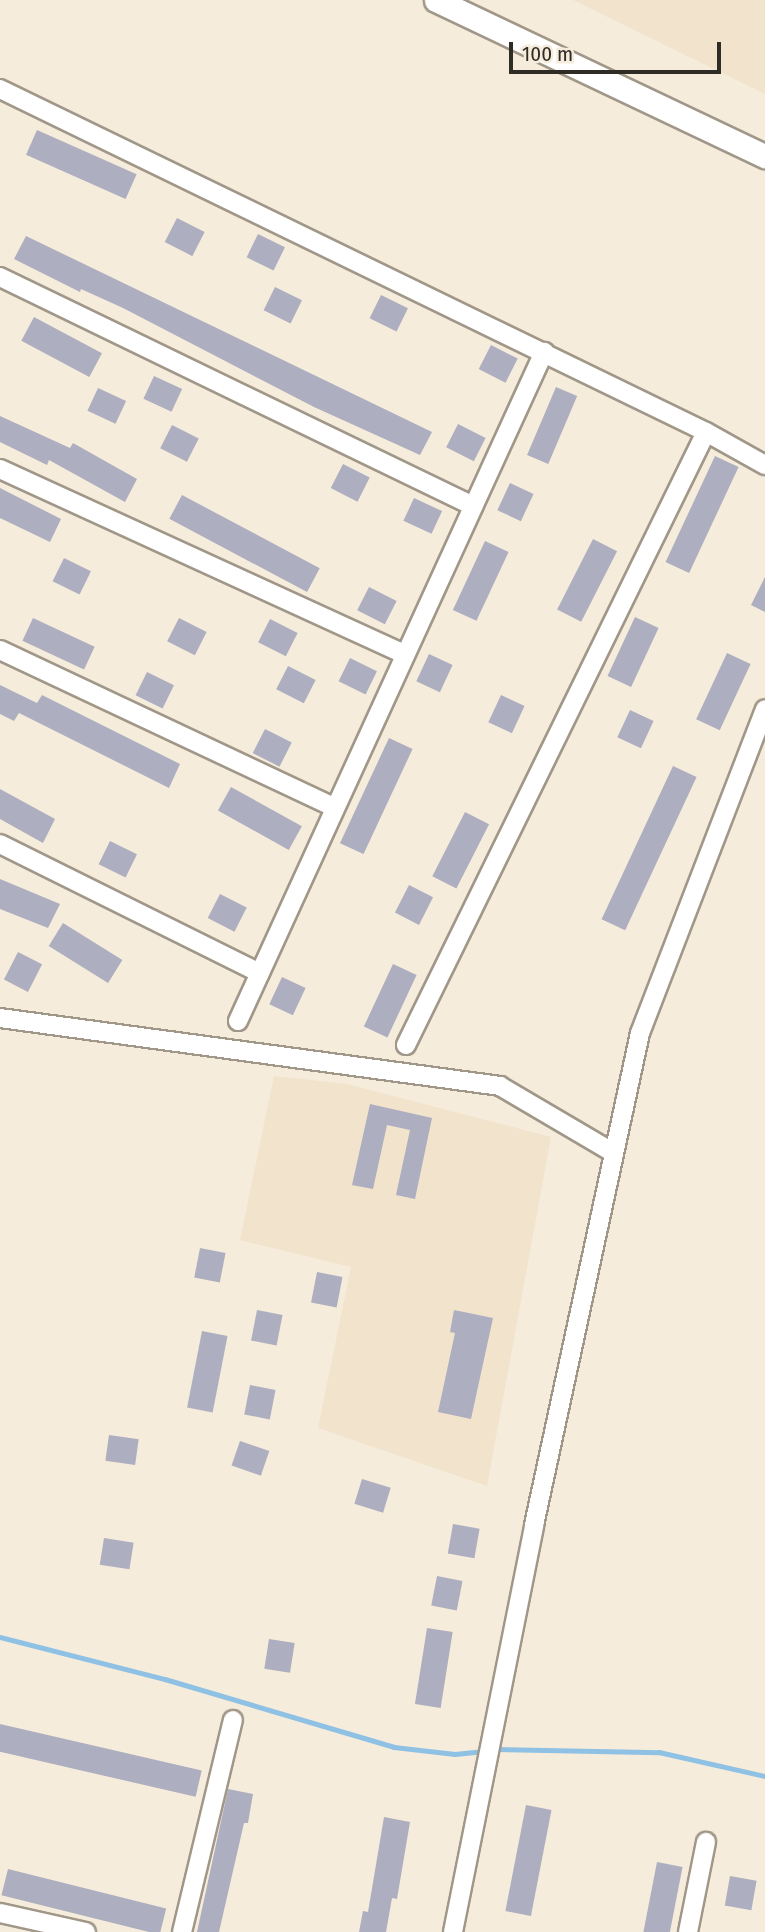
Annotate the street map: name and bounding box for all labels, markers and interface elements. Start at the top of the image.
scale bar [513,28,725,72]
text: 100 m [522,41,573,67]

